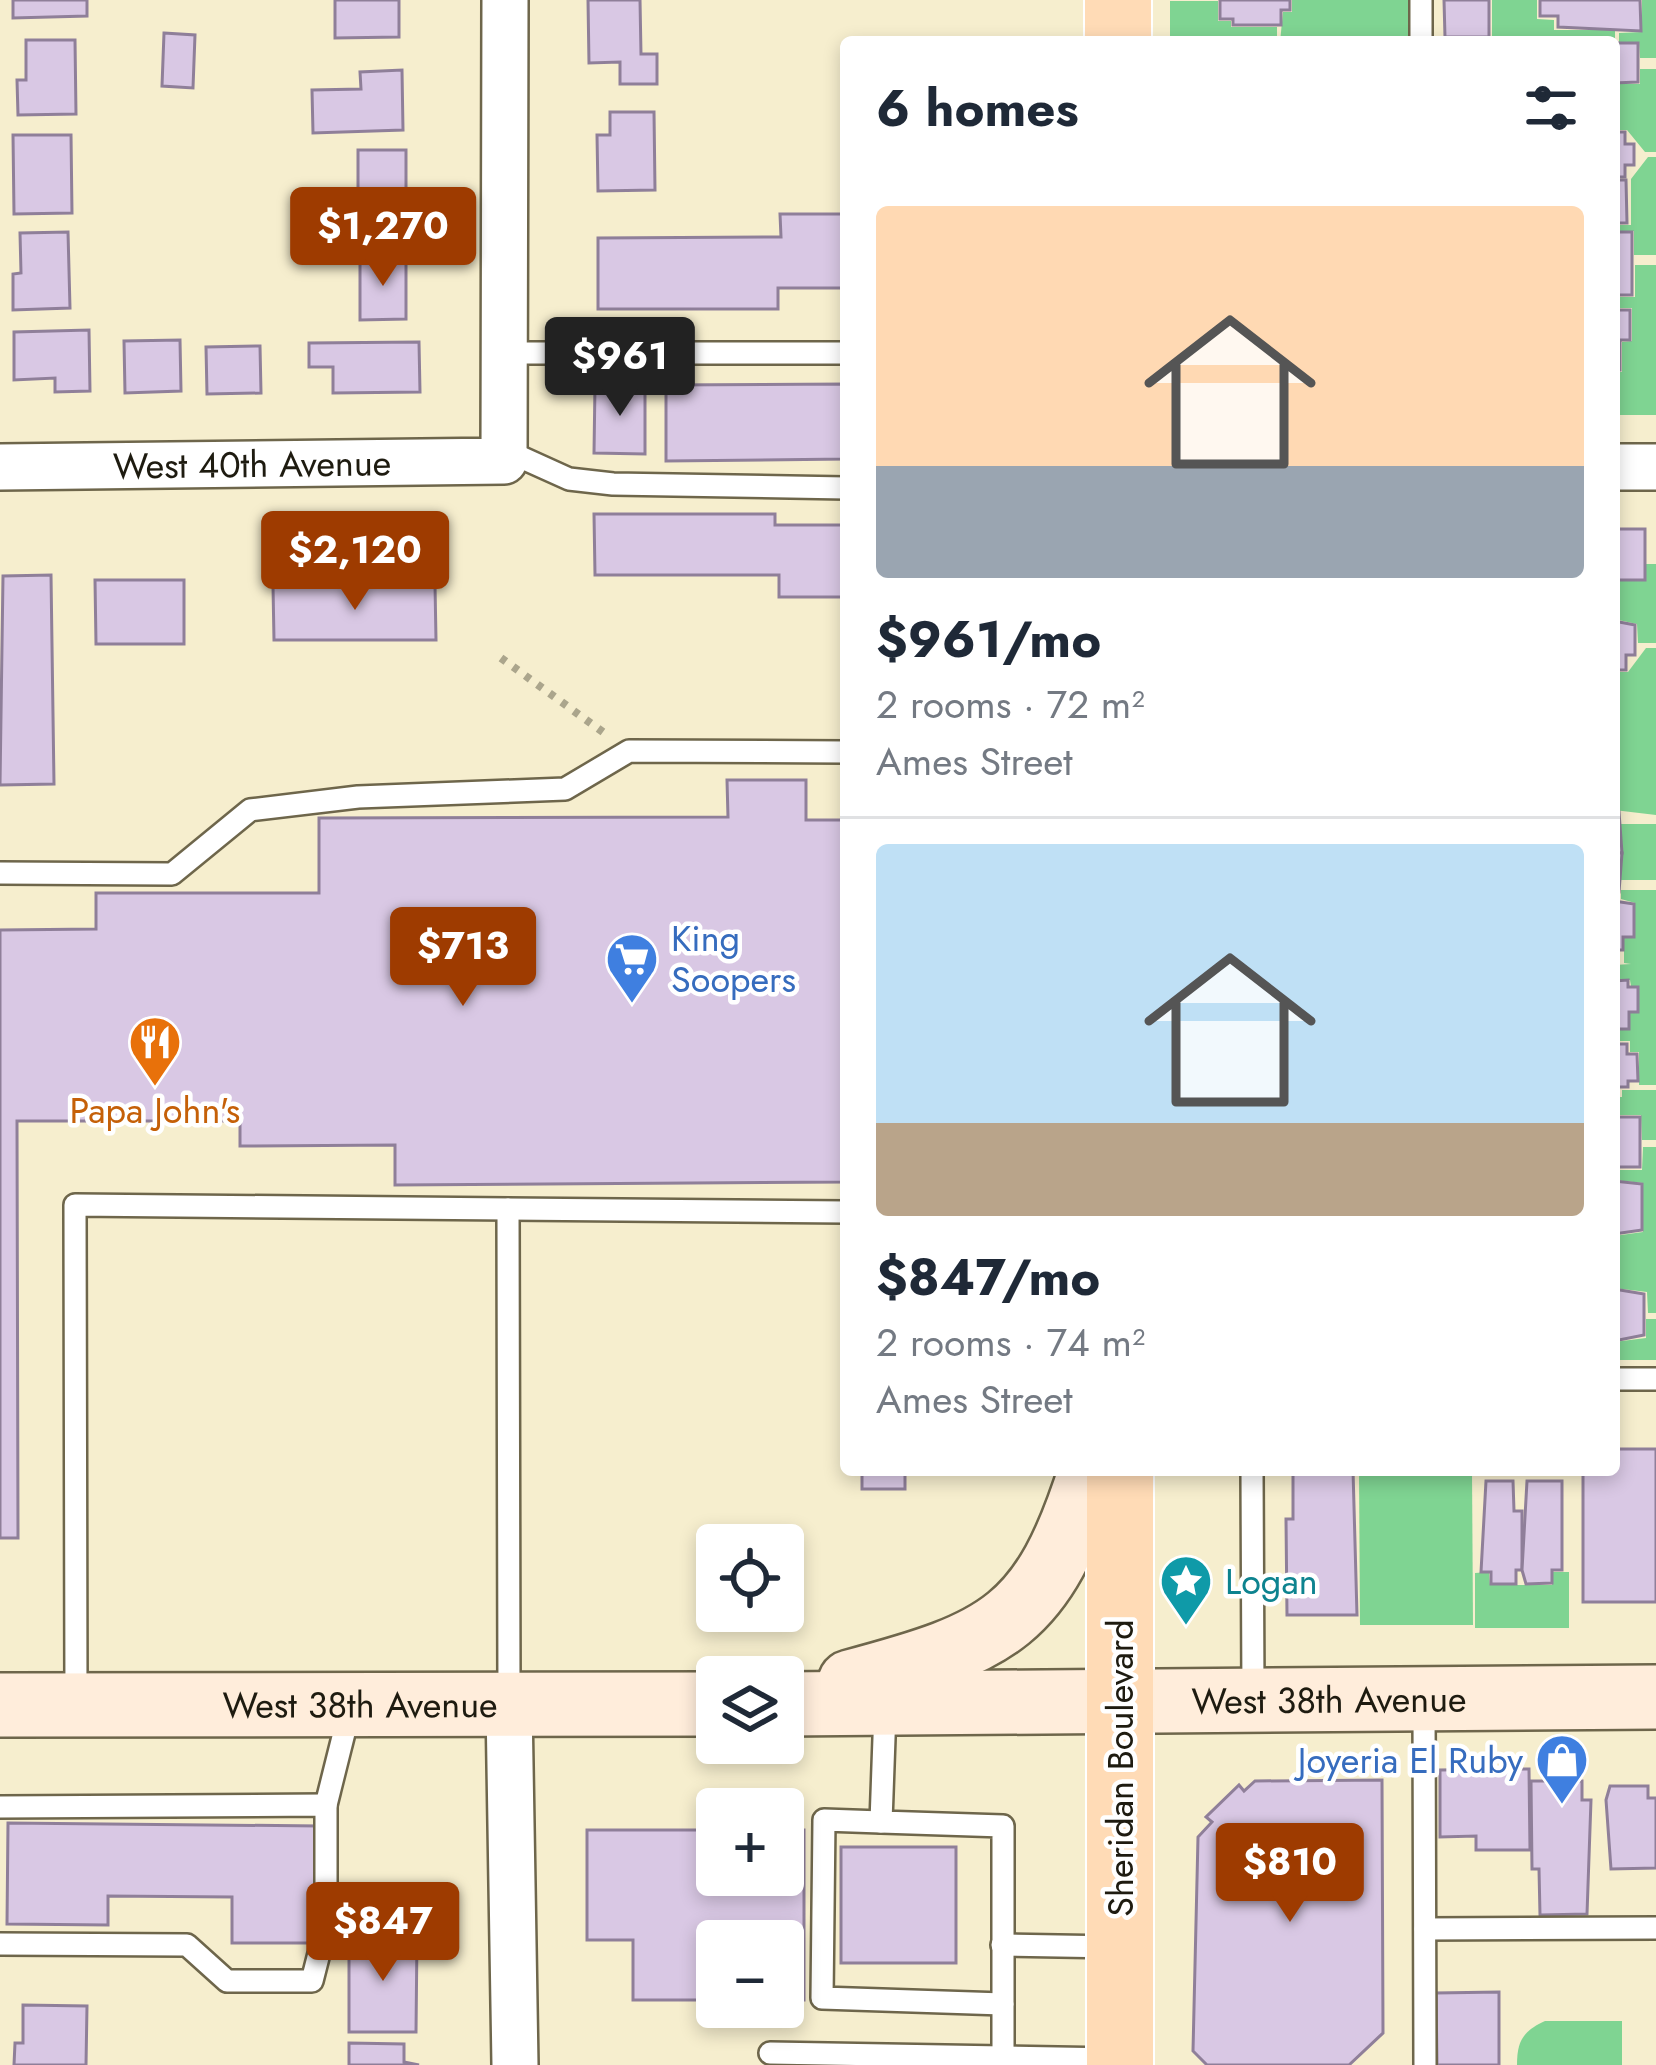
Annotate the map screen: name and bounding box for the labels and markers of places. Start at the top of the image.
pin: $1,270 [285,187,481,289]
pin: $961 [549,317,691,419]
pin: $2,120 [257,511,453,613]
pin: $713 [392,907,534,1009]
place label: King Soopers [671,912,796,1005]
supermarket icon: King Soopers [604,931,660,1005]
restaurant icon: Papa John's [127,1014,183,1088]
place label: Papa John's [70,1084,240,1136]
place icon: Logan [1158,1553,1214,1627]
place label: Logan [1225,1555,1318,1607]
shop icon: Joyeria El Ruby [1534,1732,1590,1806]
place label: Joyeria El Ruby [1294,1734,1523,1786]
pin: $810 [1219,1823,1361,1925]
pin: $847 [312,1882,454,1984]

